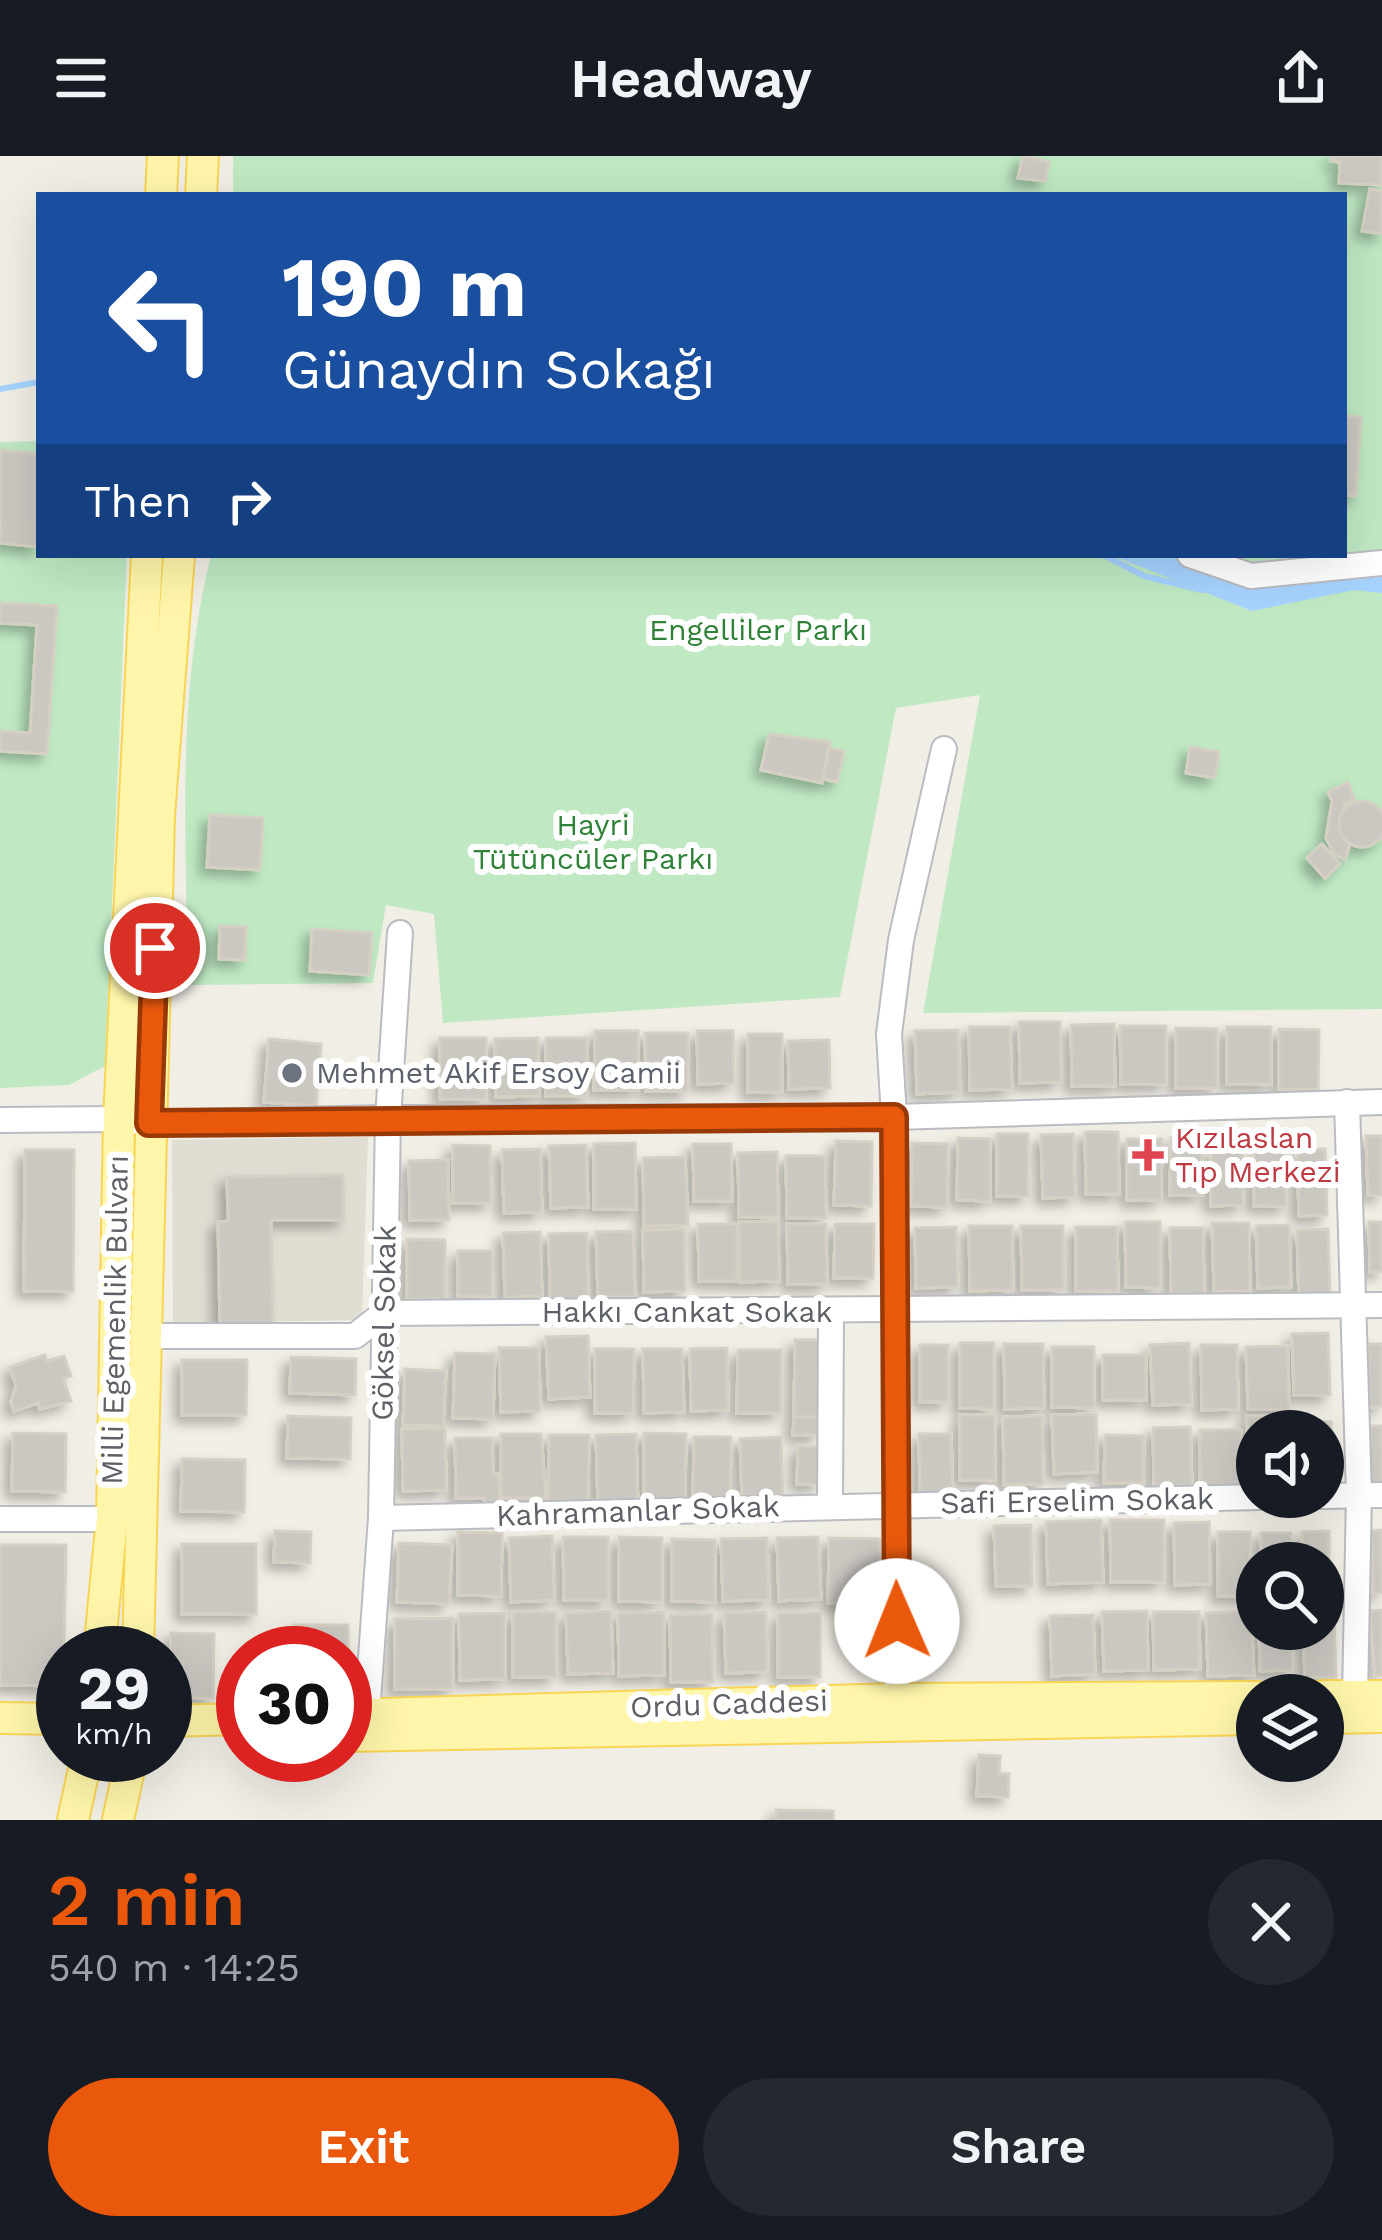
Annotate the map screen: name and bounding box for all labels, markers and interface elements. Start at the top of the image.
icon: menu [48,45,114,111]
icon: share [1268,45,1334,111]
text: Headway [570,47,812,110]
text: 190 m [282,238,527,336]
icon: left [84,240,240,396]
text: Günaydın Sokağı [282,338,716,401]
icon: right [216,468,282,534]
text: Then [84,475,192,528]
park label: Engelliler Parkı [649,612,867,647]
park label: Hayri Tütüncüler Parkı [473,807,713,876]
pin [104,897,206,999]
icon: arrive [122,915,188,981]
place label: Mehmet Akif Ersoy Camii [316,1055,681,1090]
marker: Mehmet Akif Ersoy Camii [279,1060,305,1086]
place label: Kızılaslan Tıp Merkezi [1175,1120,1341,1189]
marker: Kızılaslan Tıp Merkezi [1132,1139,1164,1171]
street label: Milli Egemenlik Bulvarı [94,1155,135,1485]
street label: Göksel Sokak [364,1225,403,1421]
street label: Hakkı Cankat Sokak [542,1294,833,1329]
map controls [1236,1410,1344,1782]
button: sound [1236,1410,1344,1518]
street label: Safi Erselim Sokak [940,1481,1214,1520]
street label: Kahramanlar Sokak [496,1488,780,1533]
button: search [1236,1542,1344,1650]
position arrow [834,1558,960,1684]
speed limit sign: 30 [216,1626,372,1782]
text: 29 [78,1653,150,1724]
button: layers [1236,1674,1344,1782]
street label: Ordu Caddesi [629,1683,828,1724]
text: km/h [75,1716,153,1751]
text: 2 min [48,1858,246,1942]
button: close [1208,1859,1334,1985]
text: 540 m · 14:25 [48,1945,300,1990]
button: Exit [48,2078,679,2216]
button: Share [703,2078,1334,2216]

